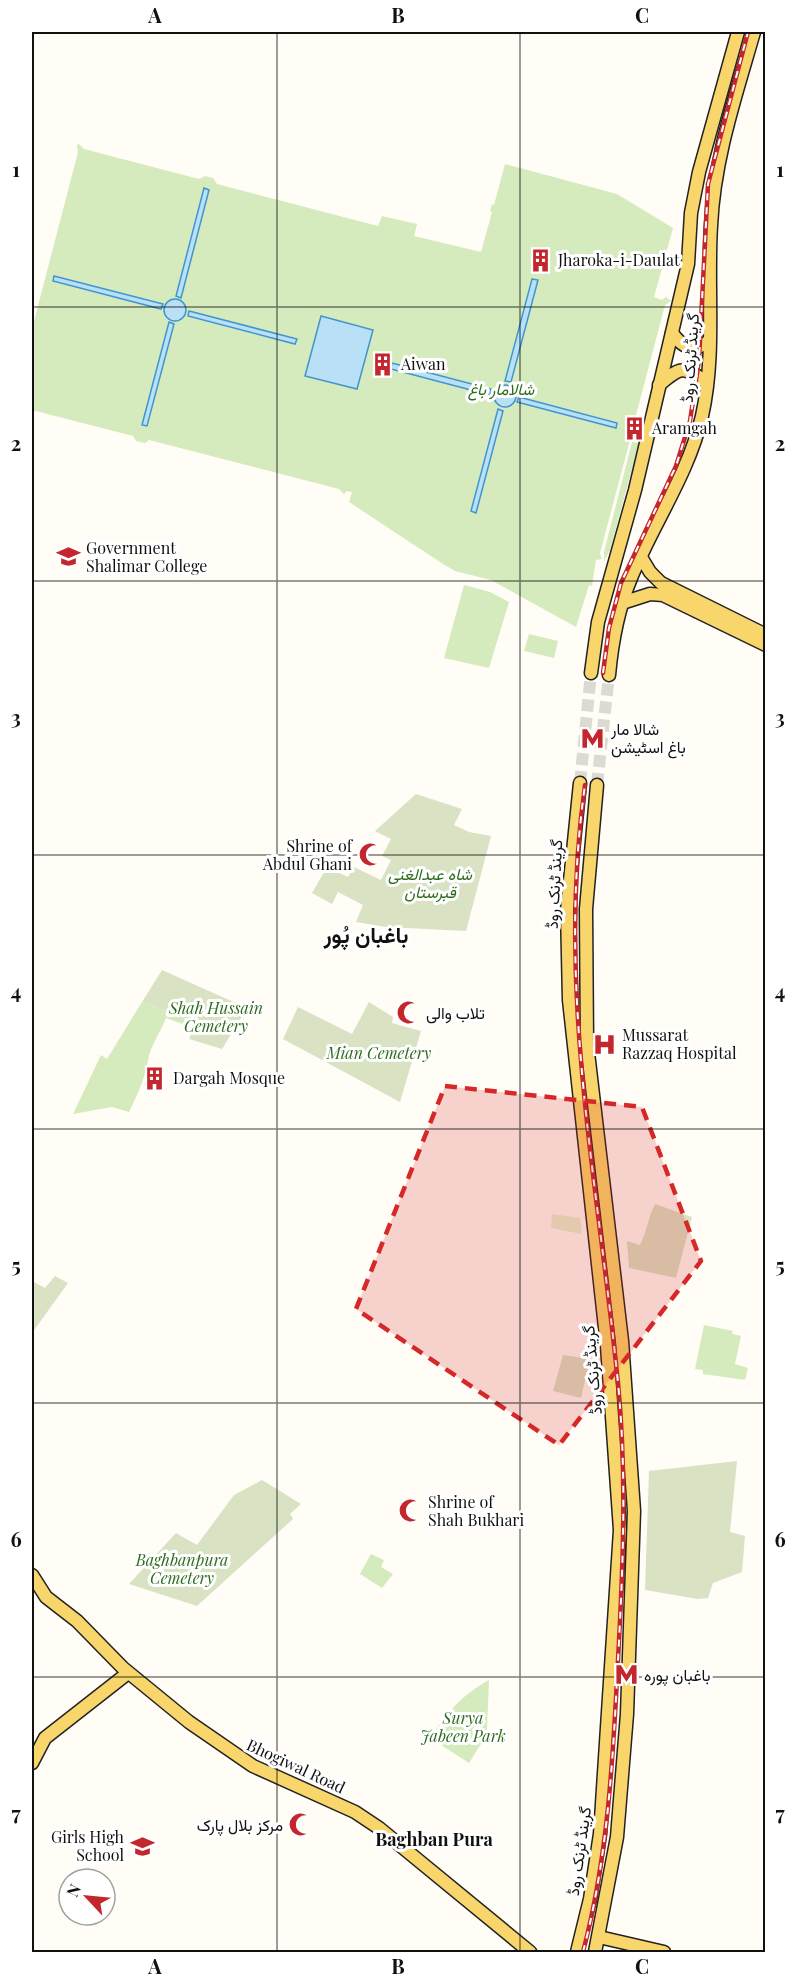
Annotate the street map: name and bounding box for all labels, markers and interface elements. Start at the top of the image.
text: A [147,1,162,28]
text: B [391,1,405,28]
text: C [635,1,649,28]
text: 1 [12,155,20,182]
text: 1 [776,155,784,182]
building icon: Jharoka-i-Daulat [527,247,553,273]
place label: Jharoka-i-Daulat [557,249,680,270]
street label: گرینڈ ٹرنک روڈ [676,313,704,403]
building icon: Aiwan [370,351,396,377]
place label: Aiwan [400,353,446,374]
park label: شالامار باغ [468,378,534,401]
building icon: Aramgah [621,415,647,441]
place label: Aramgah [651,417,717,438]
text: 2 [11,429,21,456]
text: 2 [775,429,785,456]
place label: Government Shalimar College [86,537,207,576]
school or university icon: Government Shalimar College [55,544,81,570]
text: 3 [11,703,21,730]
text: 3 [775,703,785,730]
place label: شالا مار باغ اسٹیشن [610,718,686,759]
metro station icon: شالا مار باغ اسٹیشن [580,725,606,751]
place label: Shrine of Abdul Ghani [262,835,354,874]
street label: گرینڈ ٹرنک روڈ [541,839,567,929]
mosque icon: Shrine of Abdul Ghani [357,842,383,868]
park label: شاہ عبدالغنی قبرستان [388,863,472,903]
district label: باغبان پُور [323,919,408,951]
text: 4 [11,977,21,1004]
text: 4 [775,977,785,1004]
park label: Shah Hussain Cemetery [168,997,263,1036]
mosque icon: تلاب والی [395,1000,421,1026]
place label: تلاب والی [426,1002,485,1024]
place label: Mussarat Razzaq Hospital [622,1024,737,1063]
hospital icon: Mussarat Razzaq Hospital [591,1031,617,1057]
park label: Mian Cemetery [326,1042,432,1063]
building icon: Dargah Mosque [142,1065,168,1091]
place label: Dargah Mosque [173,1067,285,1088]
text: 5 [11,1251,21,1278]
text: 5 [775,1251,785,1278]
street label: گرینڈ ٹرنک روڈ [577,1324,607,1416]
place label: Shrine of Shah Bukhari [428,1491,524,1530]
mosque icon: Shrine of Shah Bukhari [397,1498,423,1524]
text: 6 [10,1525,22,1552]
text: 6 [774,1525,786,1552]
park label: Baghbanpura Cemetery [135,1549,228,1588]
metro station icon: باغبان پورہ [613,1662,639,1688]
place label: باغبان پورہ [644,1664,710,1687]
park label: Surya Jabeen Park [420,1707,506,1746]
street label: Bhogiwal Road [244,1734,349,1798]
text: 7 [11,1799,21,1826]
text: 7 [775,1799,785,1826]
street label: گرینڈ ٹرنک روڈ [562,1805,596,1897]
mosque icon: مرکز بلال پارک [288,1812,314,1838]
place label: مرکز بلال پارک [197,1814,283,1837]
place label: Girls High School [51,1826,125,1865]
district label: Baghban Pura [375,1827,493,1851]
school or university icon: Girls High School [129,1833,155,1859]
north arrow [57,1867,117,1927]
text: N [61,1880,85,1900]
text: A [147,1952,162,1979]
text: B [391,1952,405,1979]
text: C [635,1952,649,1979]

